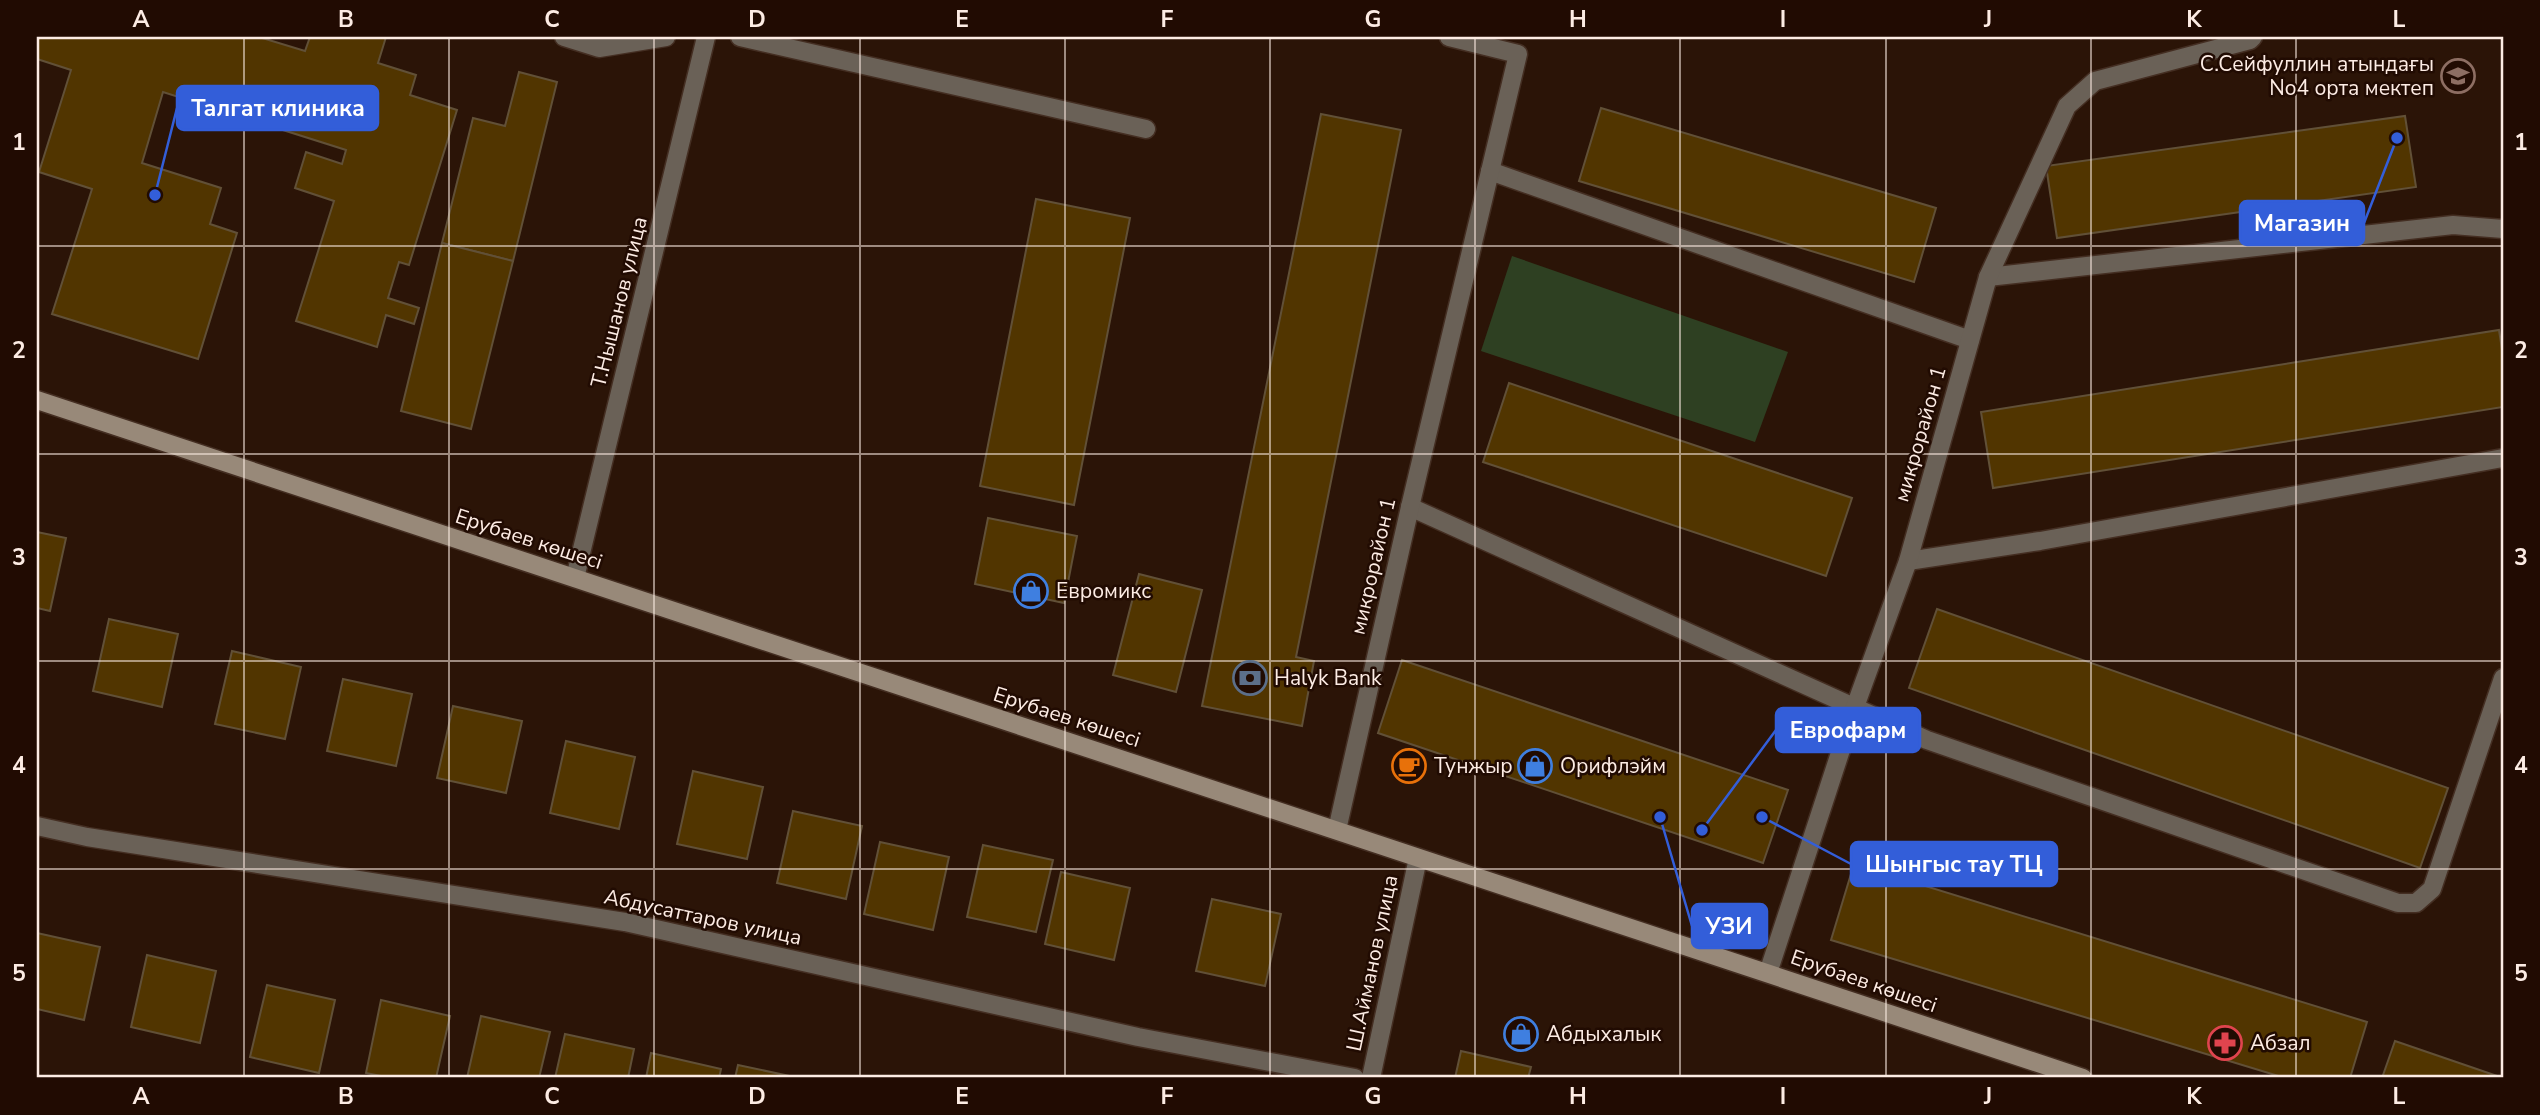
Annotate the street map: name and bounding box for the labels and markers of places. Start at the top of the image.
place label: С.Сейфуллин атындағы No4 орта мектеп [2200,50,2434,102]
school or university icon: С.Сейфуллин атындағы No4 орта мектеп [2439,57,2477,95]
callout: Талгат клиника [177,86,378,130]
callout: Магазин [2240,201,2364,245]
shop icon: Евромикс [1012,572,1050,610]
place label: Евромикс [1056,577,1151,605]
bank icon: Halyk Bank [1231,659,1269,697]
place label: Halyk Bank [1274,664,1382,692]
callout: Еврофарм [1776,708,1920,752]
cafe icon: Тунжыр [1390,747,1428,785]
shop icon: Орифлэйм [1516,747,1554,785]
place label: Тунжыр [1434,752,1513,780]
place label: Орифлэйм [1560,752,1666,780]
callout: Шынгыс тау ТЦ [1851,842,2057,886]
callout: УЗИ [1692,904,1767,948]
shop icon: Абдыхалык [1502,1015,1540,1053]
place label: Абдыхалык [1546,1020,1662,1048]
pharmacy icon: Абзал [2206,1024,2244,1062]
place label: Абзал [2250,1029,2311,1057]

